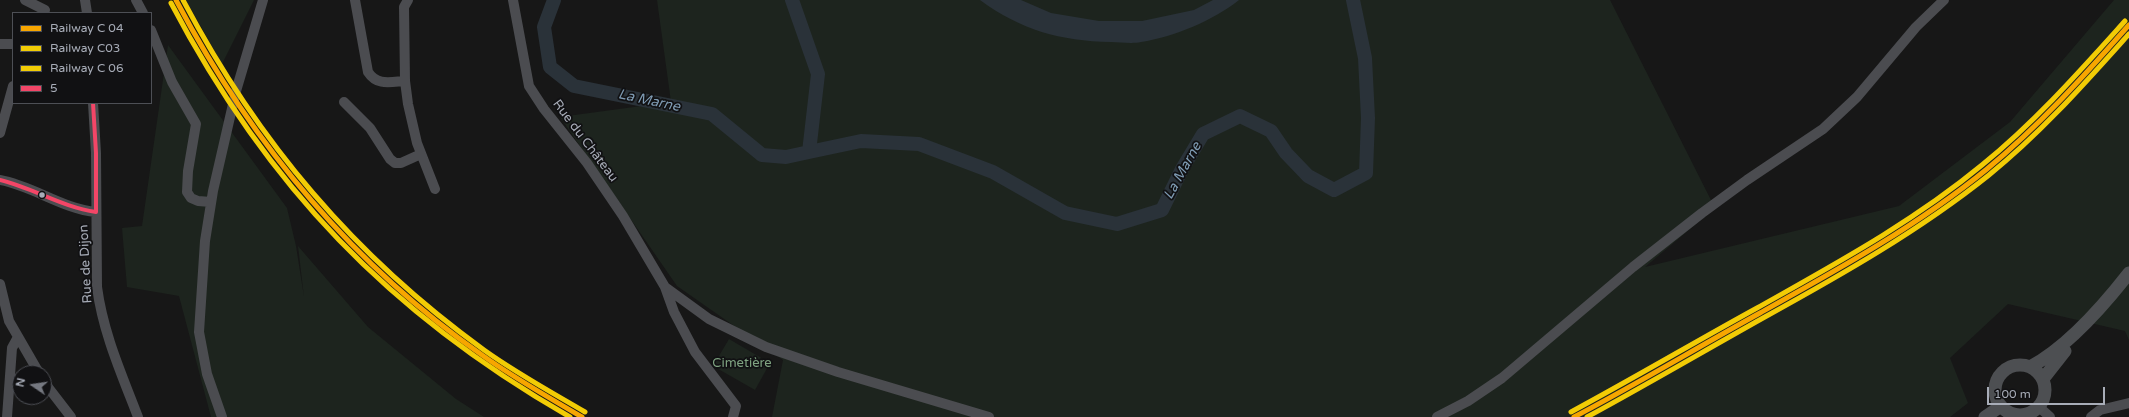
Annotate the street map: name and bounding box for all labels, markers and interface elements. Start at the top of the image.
legend [12,12,152,104]
text: Railway C 04 [50,21,123,35]
text: Railway C03 [50,41,120,55]
text: Railway C 06 [50,61,123,75]
text: 5 [50,81,58,95]
water label: La Marne [617,86,681,116]
street label: Rue du Château [549,97,621,185]
water label: La Marne [1160,139,1206,203]
unlabelled marker [37,190,47,200]
street label: Rue de Dijon [76,224,96,304]
park label: Cimetière [712,356,772,372]
north arrow [12,365,52,405]
text: N [13,377,28,388]
scale bar [1989,379,2107,405]
text: 100 m [1994,387,2031,401]

